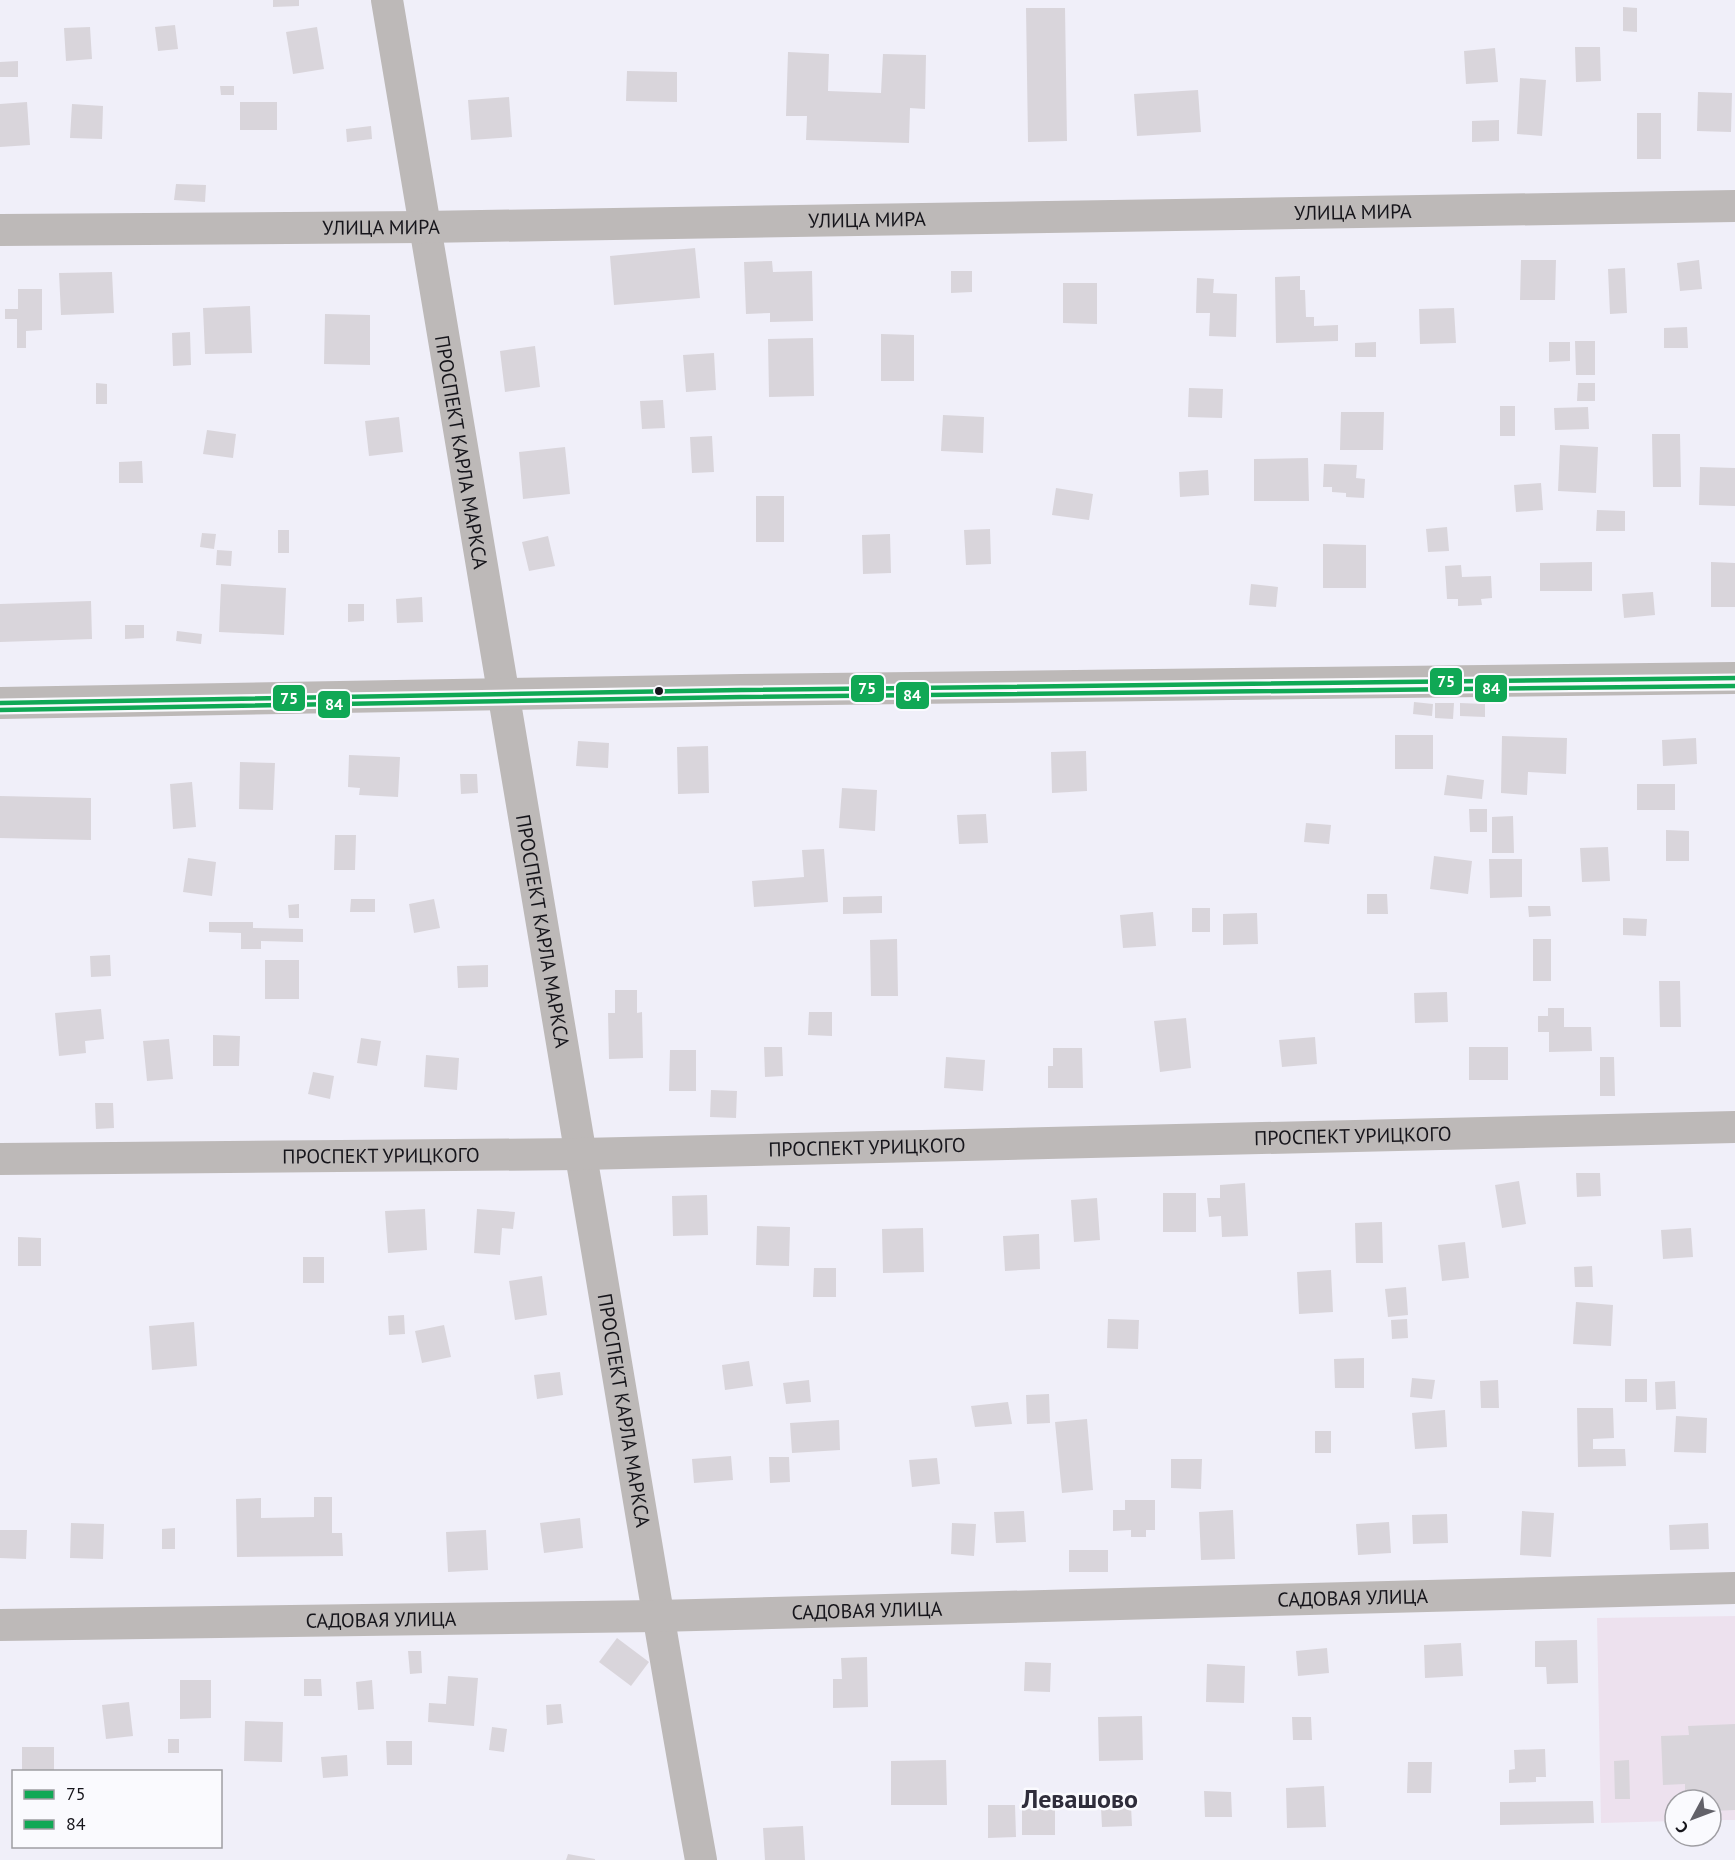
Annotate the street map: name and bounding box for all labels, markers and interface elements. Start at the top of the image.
street label: УЛИЦА МИРА [1294,198,1412,226]
street label: УЛИЦА МИРА [808,206,926,234]
street label: УЛИЦА МИРА [322,214,440,241]
street label: ПРОСПЕКТ КАРЛА МАРКСА [429,333,494,571]
line badge: 75 [1429,667,1463,696]
text: 75 [1437,671,1455,691]
line badge: 75 [850,674,885,703]
line badge: 84 [1474,674,1508,703]
text: 75 [858,678,876,698]
text: 84 [1482,678,1500,698]
line badge: 84 [895,681,930,710]
line badge: 75 [272,684,306,712]
unlabelled marker [653,685,665,697]
text: 84 [903,685,921,705]
text: 75 [280,688,298,708]
line badge: 84 [317,690,351,719]
text: 84 [325,694,343,714]
street label: ПРОСПЕКТ КАРЛА МАРКСА [510,812,575,1050]
street label: ПРОСПЕКТ УРИЦКОГО [1254,1121,1452,1151]
street label: ПРОСПЕКТ УРИЦКОГО [768,1132,966,1163]
street label: ПРОСПЕКТ УРИЦКОГО [282,1142,480,1170]
street label: ПРОСПЕКТ КАРЛА МАРКСА [592,1291,656,1529]
street label: САДОВАЯ УЛИЦА [1277,1583,1429,1613]
street label: САДОВАЯ УЛИЦА [791,1596,943,1626]
street label: САДОВАЯ УЛИЦА [305,1606,457,1634]
legend [12,1770,222,1848]
text: 75 [66,1782,86,1805]
district label: Левашово [1021,1782,1138,1815]
north arrow [1663,1788,1723,1848]
text: 84 [66,1812,86,1835]
text: С [1671,1818,1692,1838]

